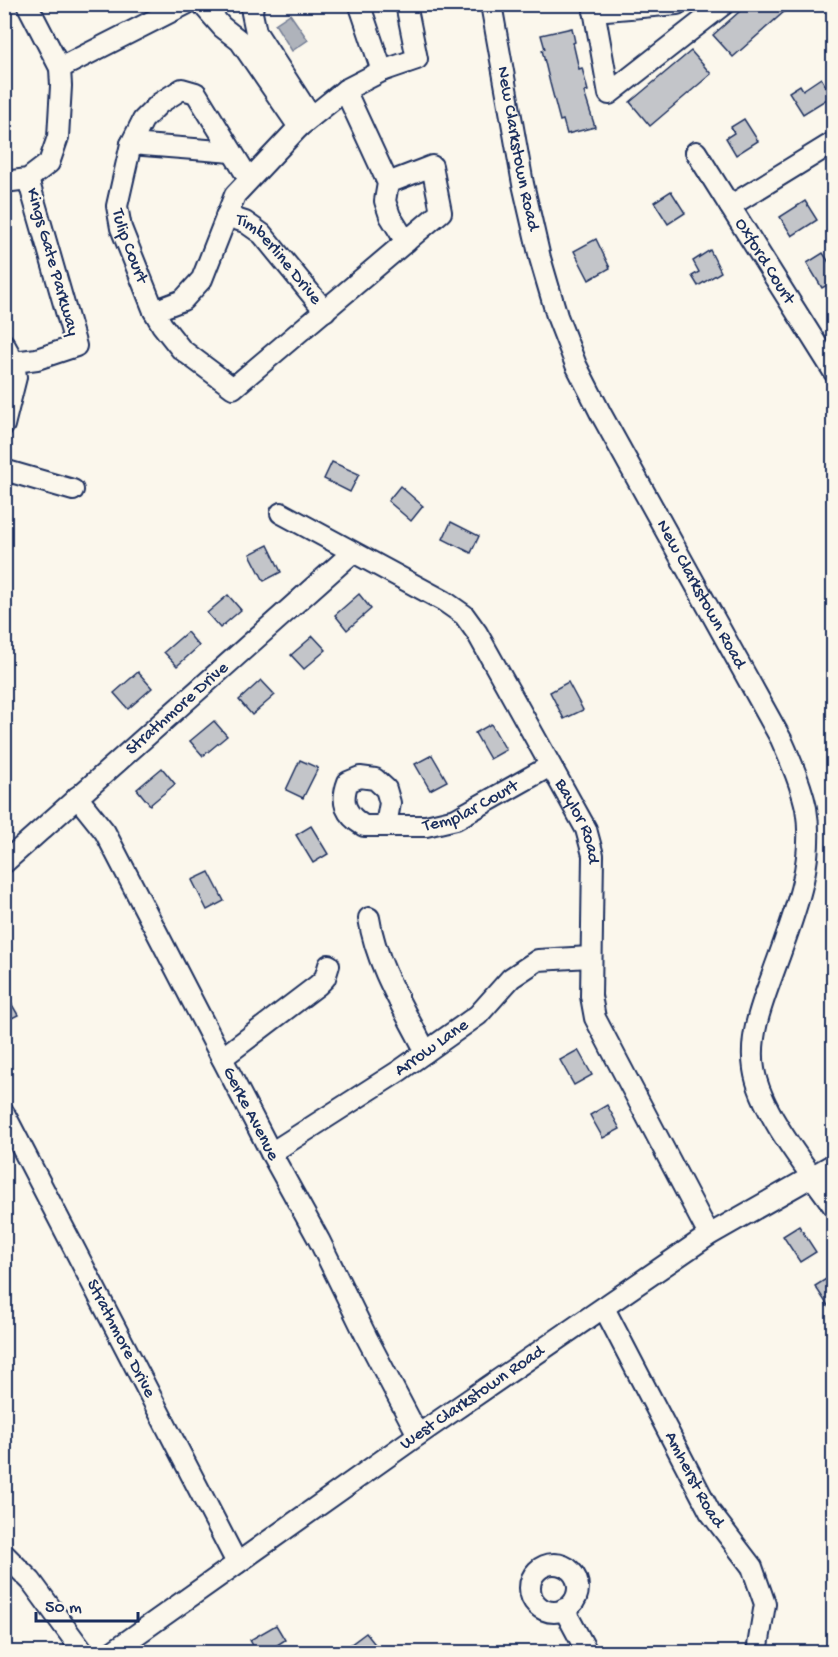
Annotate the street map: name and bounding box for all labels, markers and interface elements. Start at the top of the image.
street label: New Clarkstown Road [492,65,544,234]
street label: Kings Gate Parkway [21,186,83,338]
street label: Tulip Court [107,206,153,288]
street label: Timberline Drive [232,209,326,310]
street label: Oxford Court [730,214,800,310]
street label: New Clarkstown Road [651,516,751,674]
street label: Strathmore Drive [122,657,233,760]
street label: Baylor Road [549,774,604,865]
street label: Templar Court [420,775,523,837]
street label: Arrow Lane [391,1014,473,1081]
street label: Gerke Avenue [218,1063,284,1165]
street label: Strathmore Drive [81,1276,160,1402]
street label: West Clarkstown Road [396,1340,550,1455]
street label: Amherst Road [660,1428,730,1533]
scale bar [36,1585,138,1623]
text: 50 m [45,1598,82,1619]

